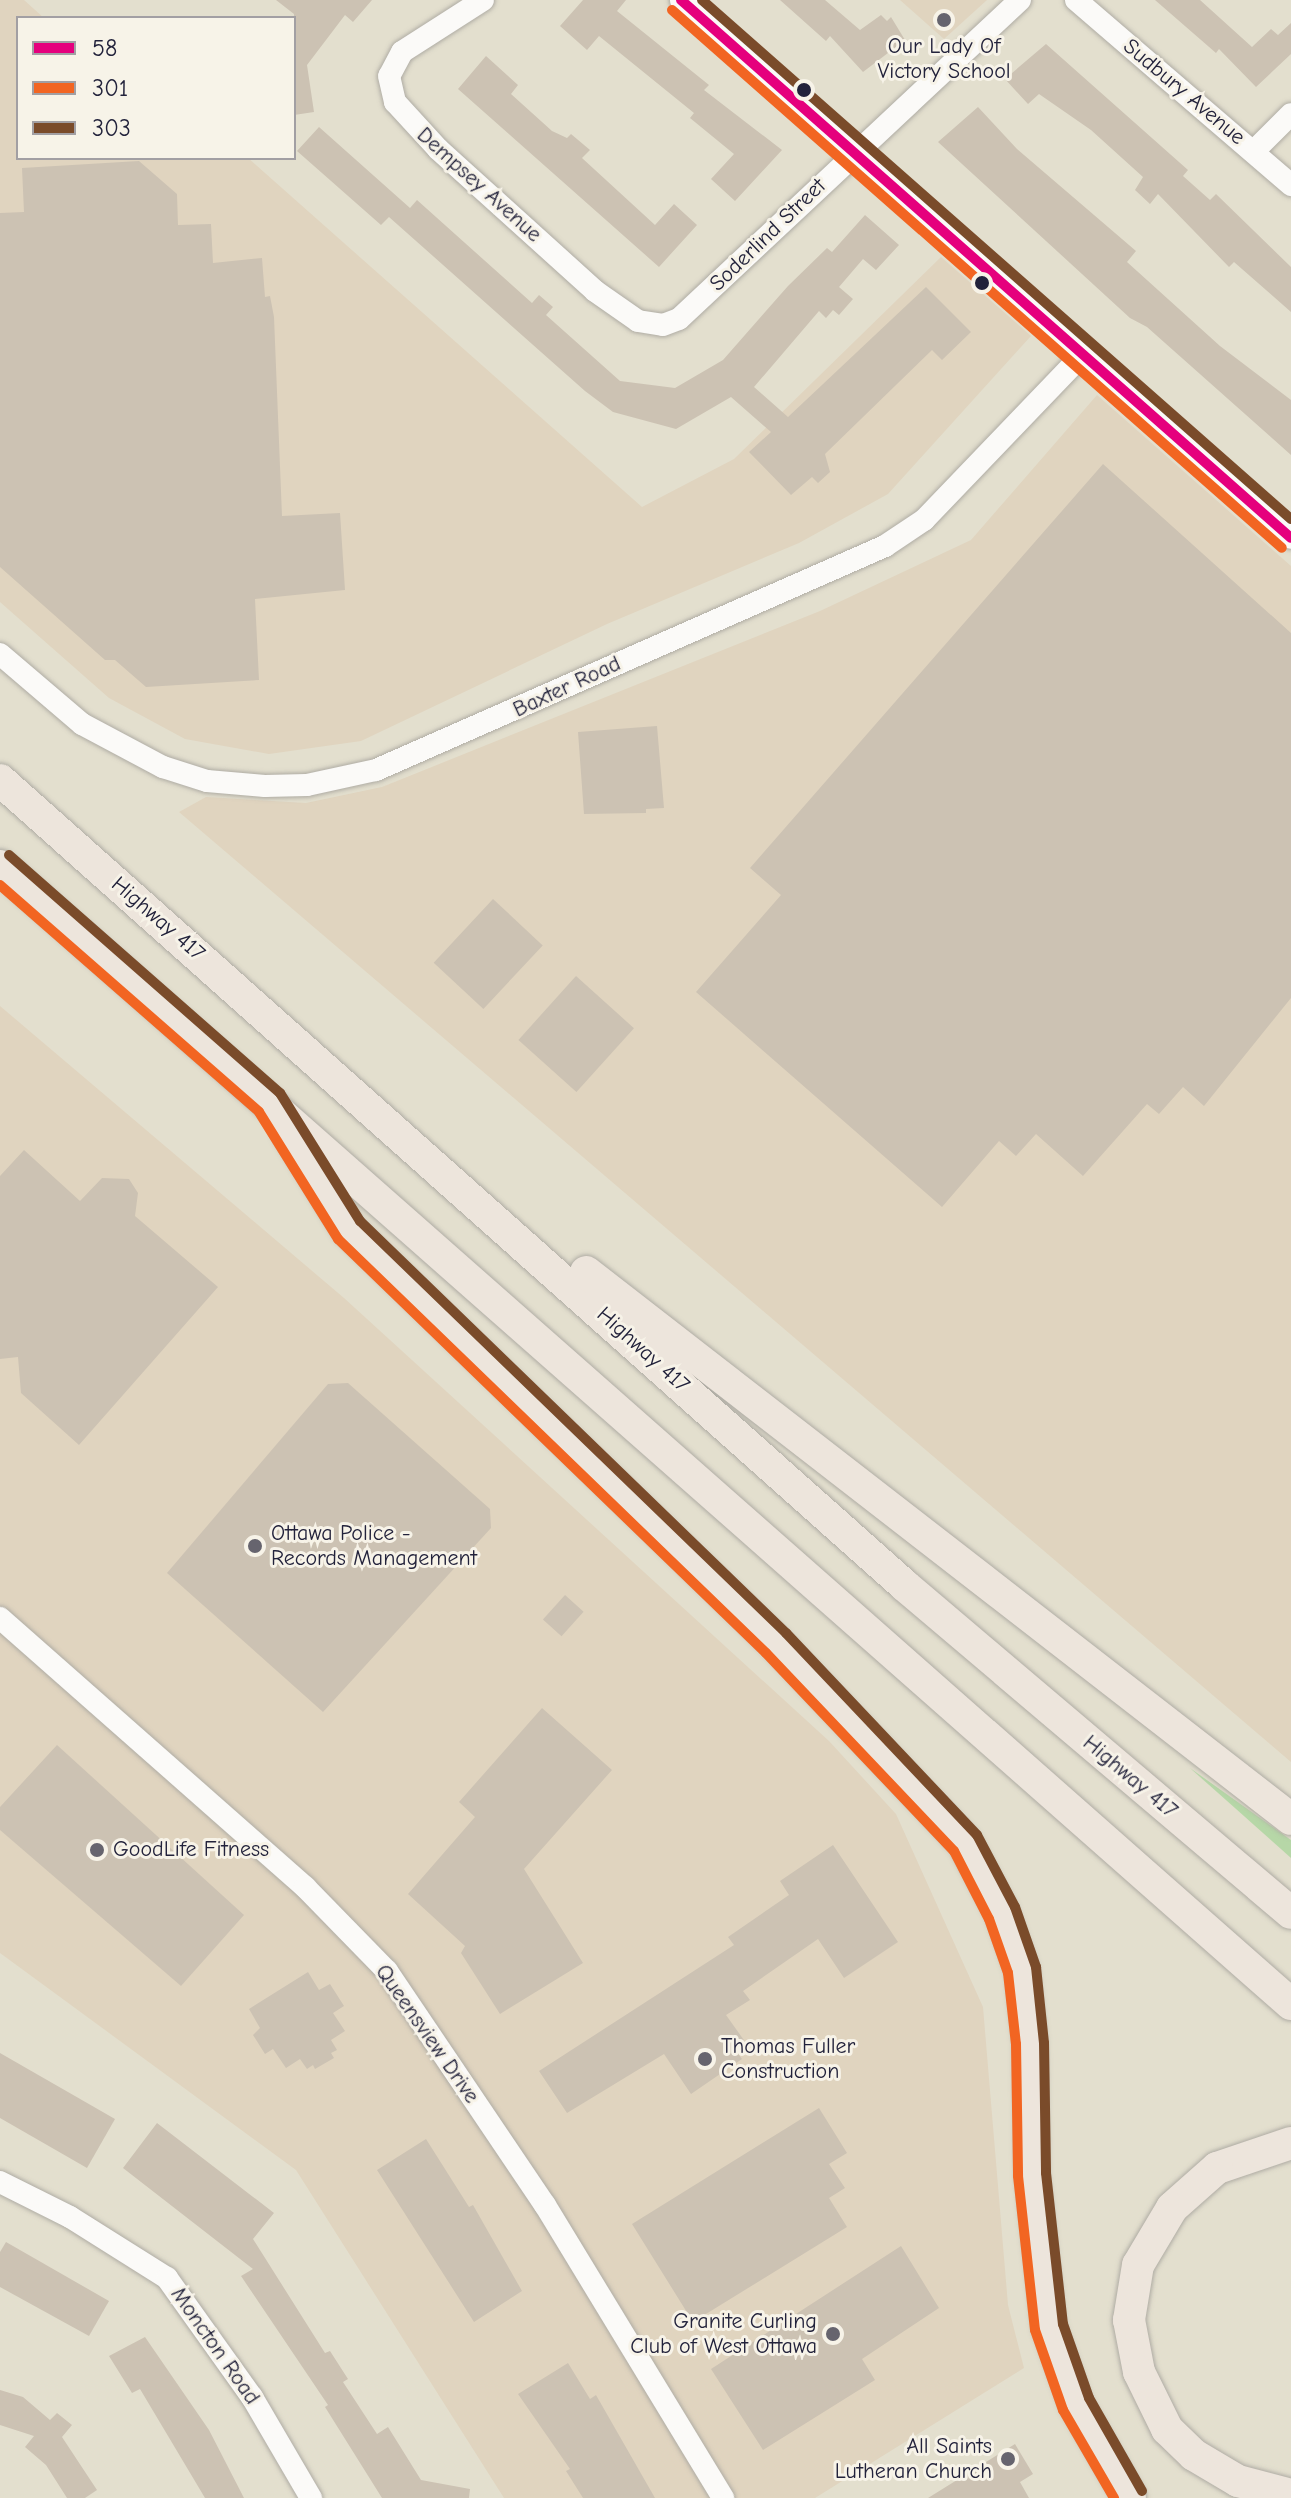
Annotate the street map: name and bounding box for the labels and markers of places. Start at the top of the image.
marker: Our Lady Of Victory School [935,11,953,29]
place label: Our Lady Of Victory School [877,33,1011,84]
unlabelled marker [796,82,812,98]
unlabelled marker [974,275,990,291]
place label: Ottawa Police - Records Management [271,1520,477,1572]
marker: Ottawa Police - Records Management [246,1537,264,1555]
place label: GoodLife Fitness [113,1837,269,1863]
marker: GoodLife Fitness [88,1841,106,1859]
place label: Thomas Fuller Construction [721,2033,855,2084]
marker: Thomas Fuller Construction [696,2050,714,2068]
place label: Granite Curling Club of West Ottawa [630,2308,817,2360]
marker: Granite Curling Club of West Ottawa [824,2325,842,2343]
place label: All Saints Lutheran Church [835,2433,992,2484]
marker: All Saints Lutheran Church [999,2450,1017,2468]

